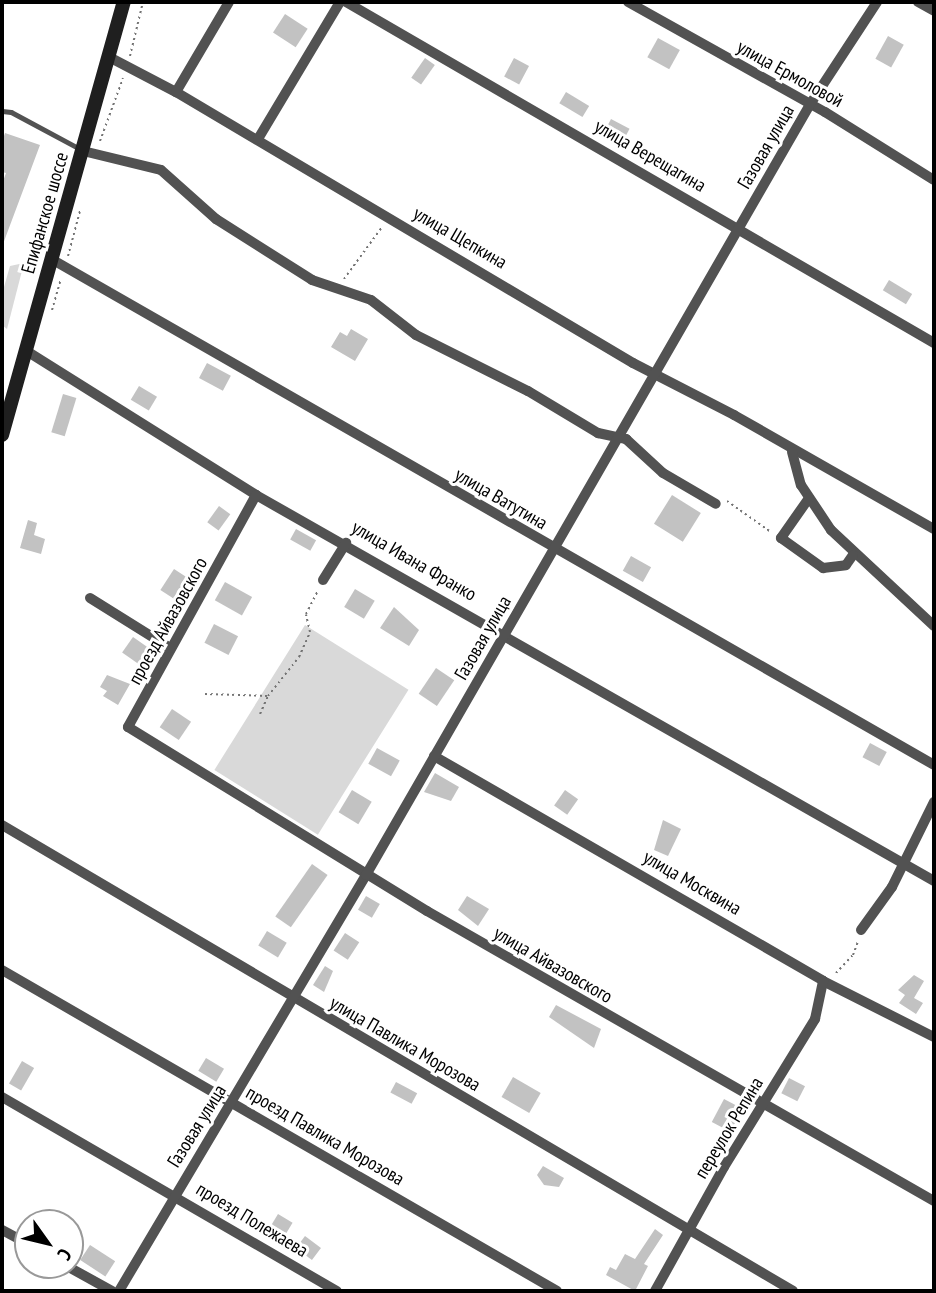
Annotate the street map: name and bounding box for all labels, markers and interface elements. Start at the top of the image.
street label: улица Ермоловой [733,36,847,112]
street label: Газовая улица [733,101,799,193]
street label: улица Верещагина [590,115,710,197]
street label: Епифанское шоссе [17,150,73,276]
street label: улица Щепкина [409,202,511,274]
street label: улица Ватутина [451,463,551,535]
street label: улица Ивана Франко [348,516,480,606]
street label: проезд Айвазовского [124,553,212,689]
street label: Газовая улица [450,592,516,684]
street label: улица Москвина [639,846,745,920]
street label: улица Айвазовского [489,922,617,1008]
street label: улица Павлика Морозова [326,992,484,1096]
street label: переулок Репина [690,1073,768,1183]
street label: Газовая улица [163,1080,231,1172]
street label: проезд Павлика Морозова [242,1081,408,1191]
street label: проезд Полежаева [192,1178,312,1262]
north arrow [14,1209,84,1279]
text: С [52,1244,77,1265]

